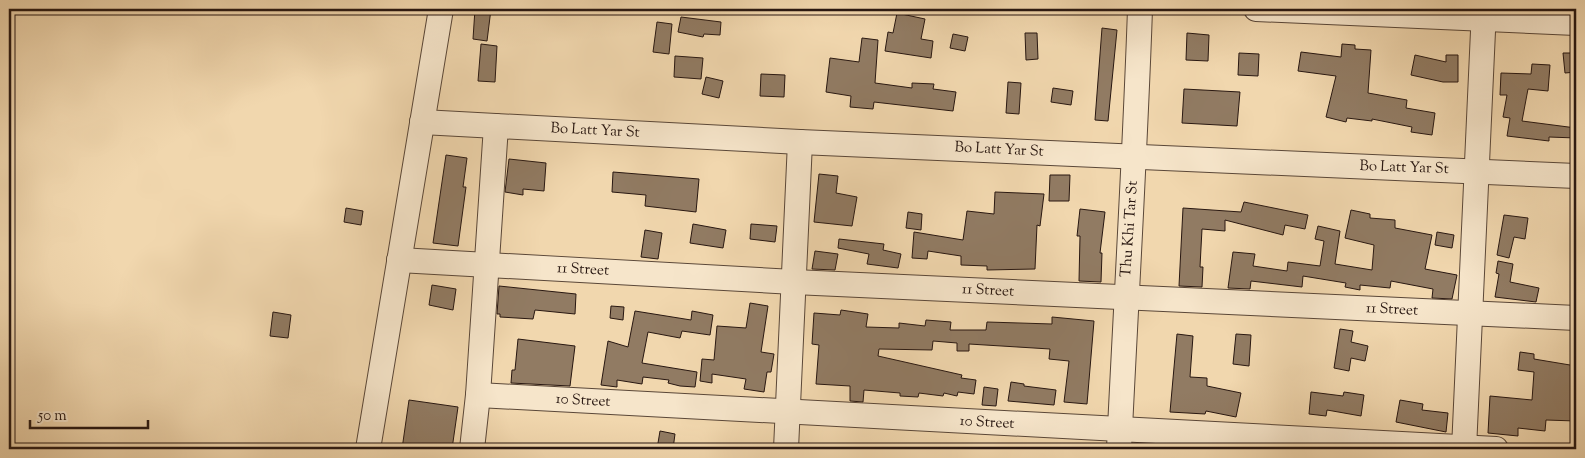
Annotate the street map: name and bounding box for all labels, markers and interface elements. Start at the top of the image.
street label: Bo Latt Yar St [550,118,640,144]
street label: Bo Latt Yar St [954,137,1044,163]
street label: Bo Latt Yar St [1359,156,1449,180]
street label: Thu Khi Tar St [1116,180,1144,278]
street label: 11 Street [556,258,610,282]
street label: 11 Street [961,279,1015,303]
street label: 11 Street [1365,298,1419,322]
street label: 10 Street [555,389,611,413]
scale bar [30,398,148,430]
text: 50 m [37,406,67,427]
street label: 10 Street [959,411,1015,435]

